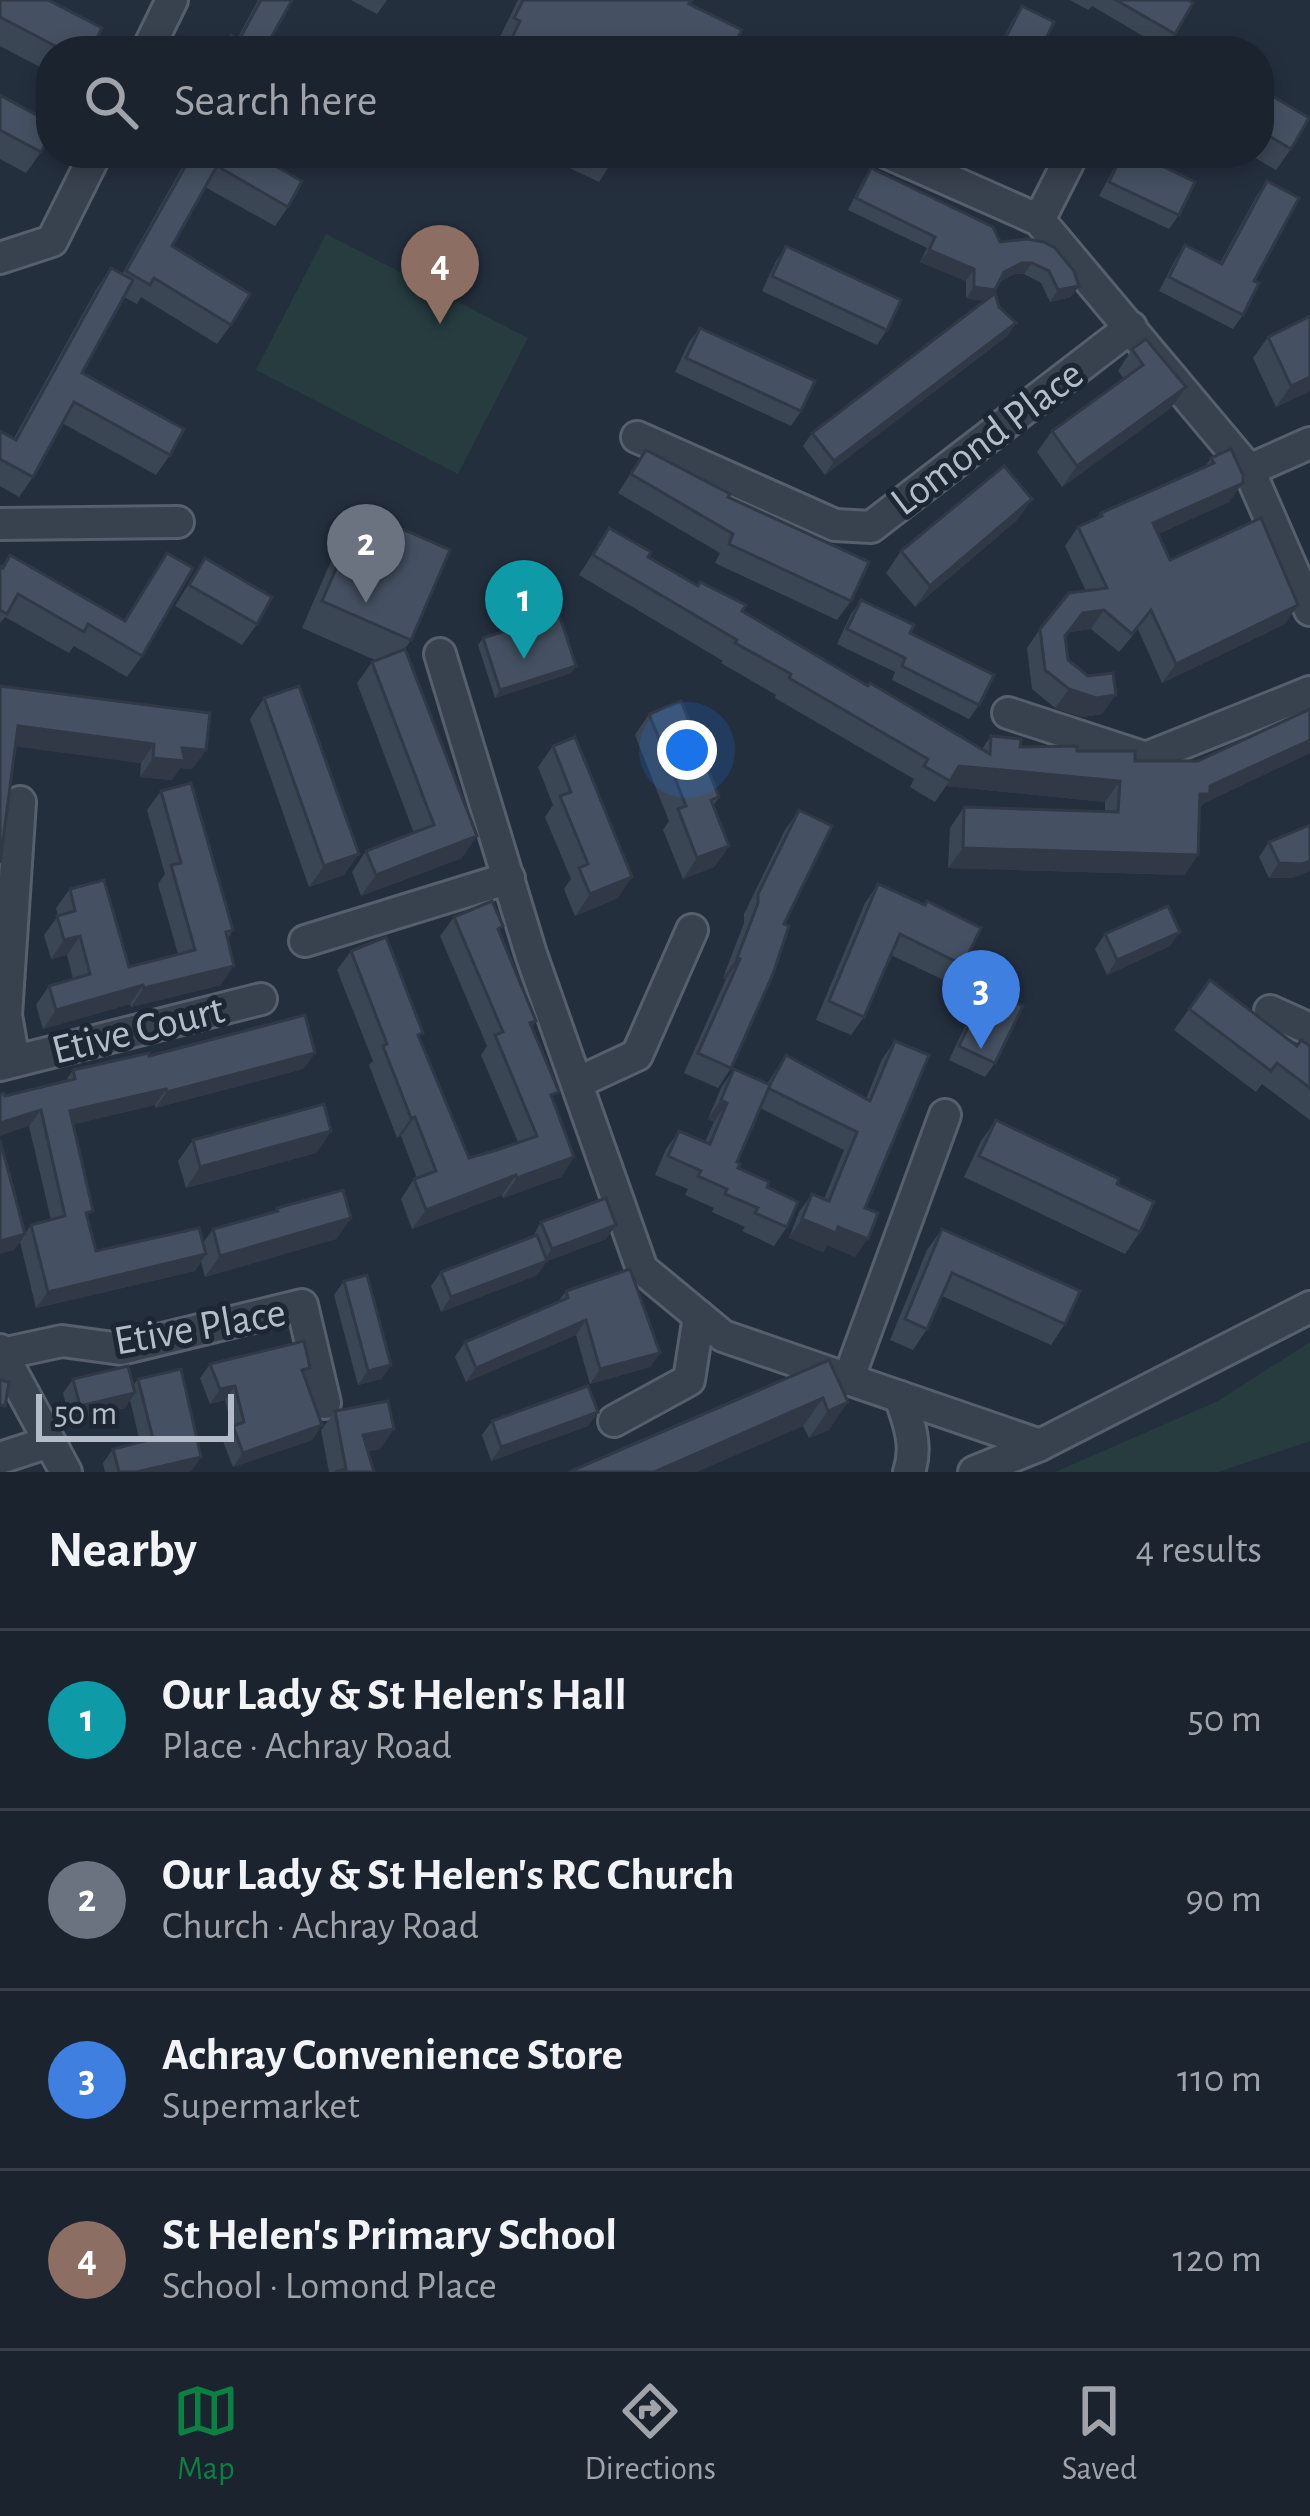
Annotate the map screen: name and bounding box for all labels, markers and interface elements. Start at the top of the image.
search box [36,36,1274,168]
icon: search [78,69,144,135]
text: Search here [174,79,377,124]
pin: 4 [401,225,479,324]
street label: Lomond Place [883,353,1091,523]
pin: 2 [327,504,405,603]
pin: 1 [485,560,563,659]
your location [657,720,717,780]
pin: 3 [942,950,1020,1049]
street label: Etive Court [48,988,228,1072]
street label: Etive Place [111,1291,289,1363]
scale bar [36,1388,234,1441]
text: 50 m [54,1398,117,1431]
text: Nearby [48,1525,197,1576]
text: 4 results [1135,1531,1262,1570]
text: Our Lady & St Helen's Hall [162,1673,627,1718]
text: 1 [80,1700,94,1739]
text: 50 m [1187,1700,1262,1739]
text: Place · Achray Road [162,1727,452,1766]
text: Our Lady & St Helen's RC Church [162,1853,734,1898]
text: 2 [78,1880,96,1919]
text: 90 m [1185,1880,1262,1919]
text: Church · Achray Road [162,1907,479,1946]
text: Achray Convenience Store [162,2033,623,2078]
text: 3 [79,2060,95,2099]
text: 110 m [1177,2060,1262,2099]
text: Supermarket [162,2087,360,2126]
text: St Helen's Primary School [162,2213,617,2258]
text: 4 [77,2240,97,2279]
text: 120 m [1173,2240,1262,2279]
text: School · Lomond Place [162,2267,497,2306]
tab: Map [173,2378,239,2490]
tab: Directions [584,2378,716,2490]
tab: Saved [1062,2378,1137,2490]

